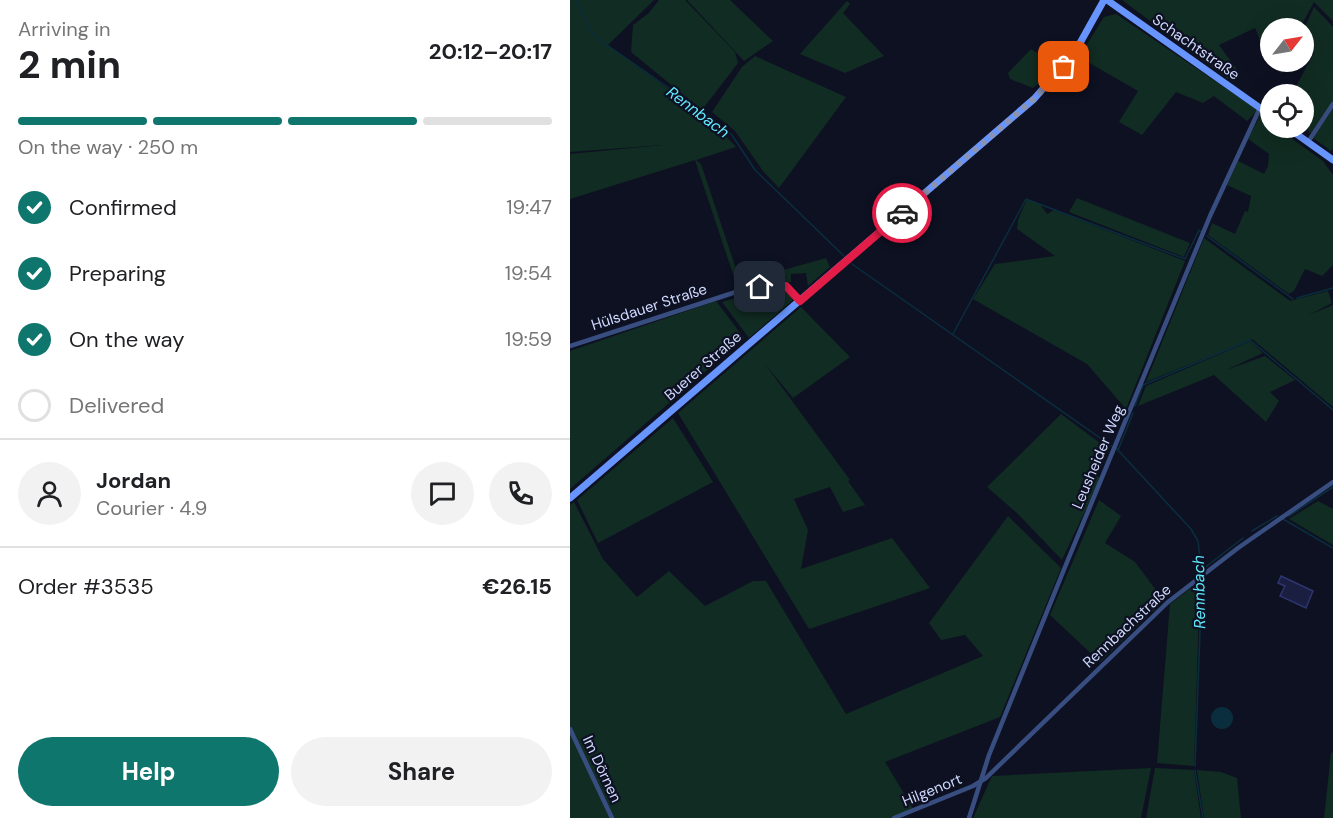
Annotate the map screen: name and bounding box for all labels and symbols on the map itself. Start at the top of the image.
street label: Schachtstraße [1148,10,1244,84]
north arrow [1260,18,1314,72]
pin [1038,41,1089,92]
water label: Rennbach [662,81,734,143]
courier [872,183,932,243]
pin [734,261,785,312]
street label: Hülsdauer Straße [589,279,709,335]
street label: Buerer Straße [660,327,746,405]
street label: Leusheider Weg [1067,402,1129,512]
water label: Rennbach [1188,555,1210,629]
street label: Rennbachstraße [1078,580,1176,672]
street label: Im Dörnen [578,732,626,806]
street label: Hilgenort [899,769,965,811]

